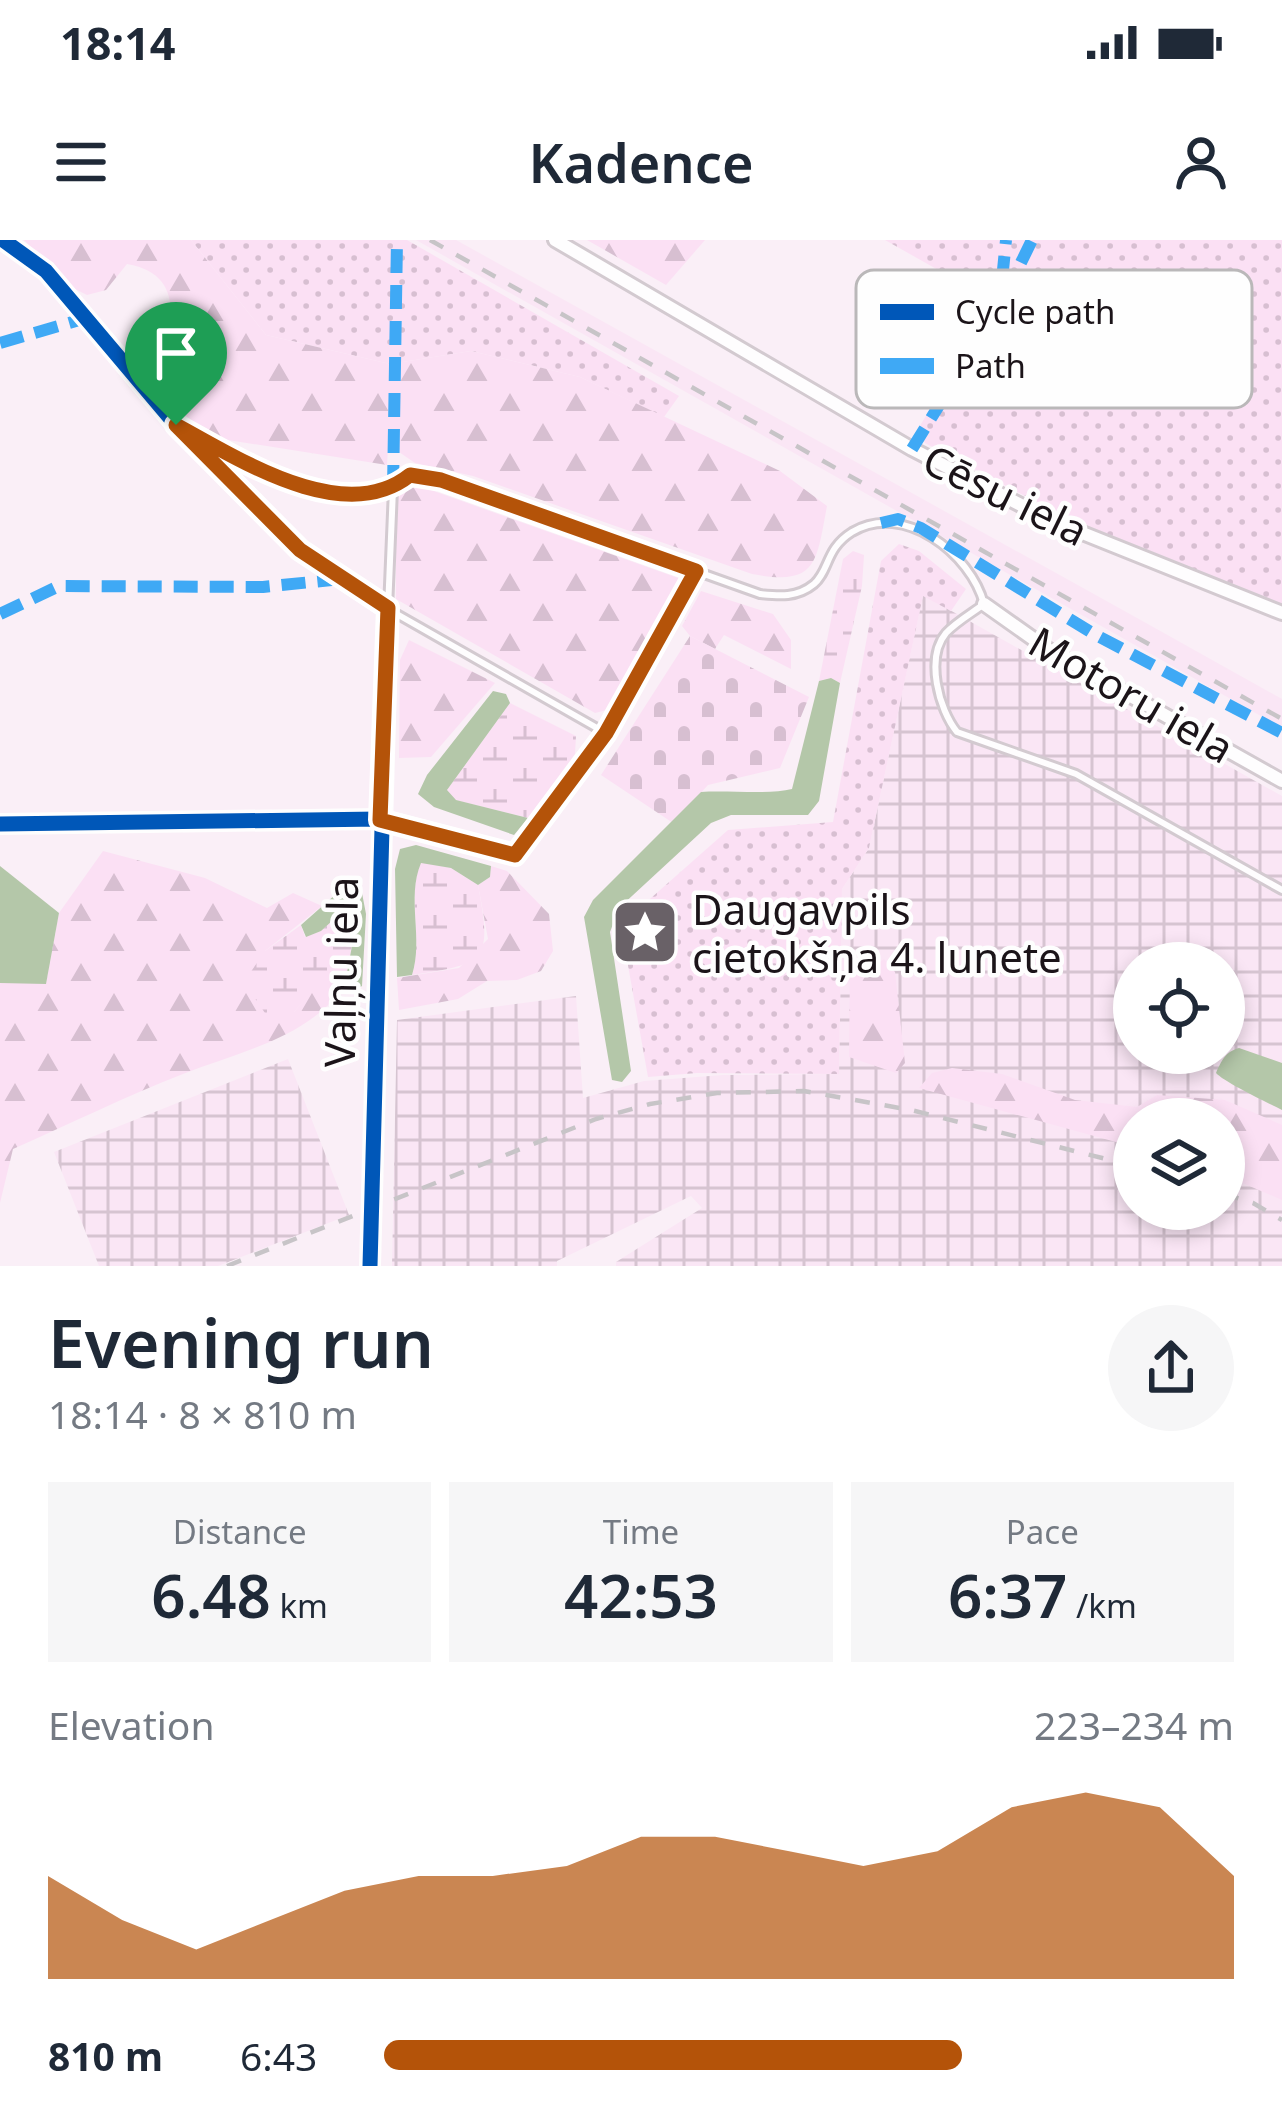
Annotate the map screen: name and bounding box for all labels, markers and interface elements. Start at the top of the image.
text: 18:14 [60,12,176,73]
text: Kadence [528,125,754,199]
icon: menu [48,129,114,195]
icon: person [1168,129,1234,195]
legend [856,270,1252,408]
text: Cycle path [955,289,1115,334]
pin [125,302,227,425]
icon: arrive [143,320,209,386]
text: Path [955,343,1026,388]
street label: Cēsu iela [914,430,1098,558]
street label: Motoru iela [1019,613,1245,775]
street label: Vaļņu iela [310,876,370,1068]
place label: Daugavpils cietokšņa 4. lunete [692,880,1062,985]
place icon: Daugavpils cietokšņa 4. lunete [610,897,680,967]
map controls [1113,942,1245,1230]
button: locate [1113,942,1245,1074]
button: layers [1113,1098,1245,1230]
text: Evening run [48,1297,434,1387]
button: share [1108,1305,1234,1431]
text: 18:14 · 8 × 810 m [48,1387,357,1440]
text: Distance [173,1509,307,1554]
text: Time [603,1509,679,1554]
text: Pace [1006,1509,1079,1554]
text: 6.48 [151,1554,271,1636]
text: 42:53 [564,1554,718,1636]
text: 6:37 [948,1554,1067,1636]
text: km [271,1583,328,1628]
text: /km [1067,1583,1137,1628]
text: Elevation [48,1698,215,1751]
text: 223–234 m [1034,1698,1234,1751]
text: 810 m [48,2029,163,2082]
text: 6:43 [240,2029,317,2082]

